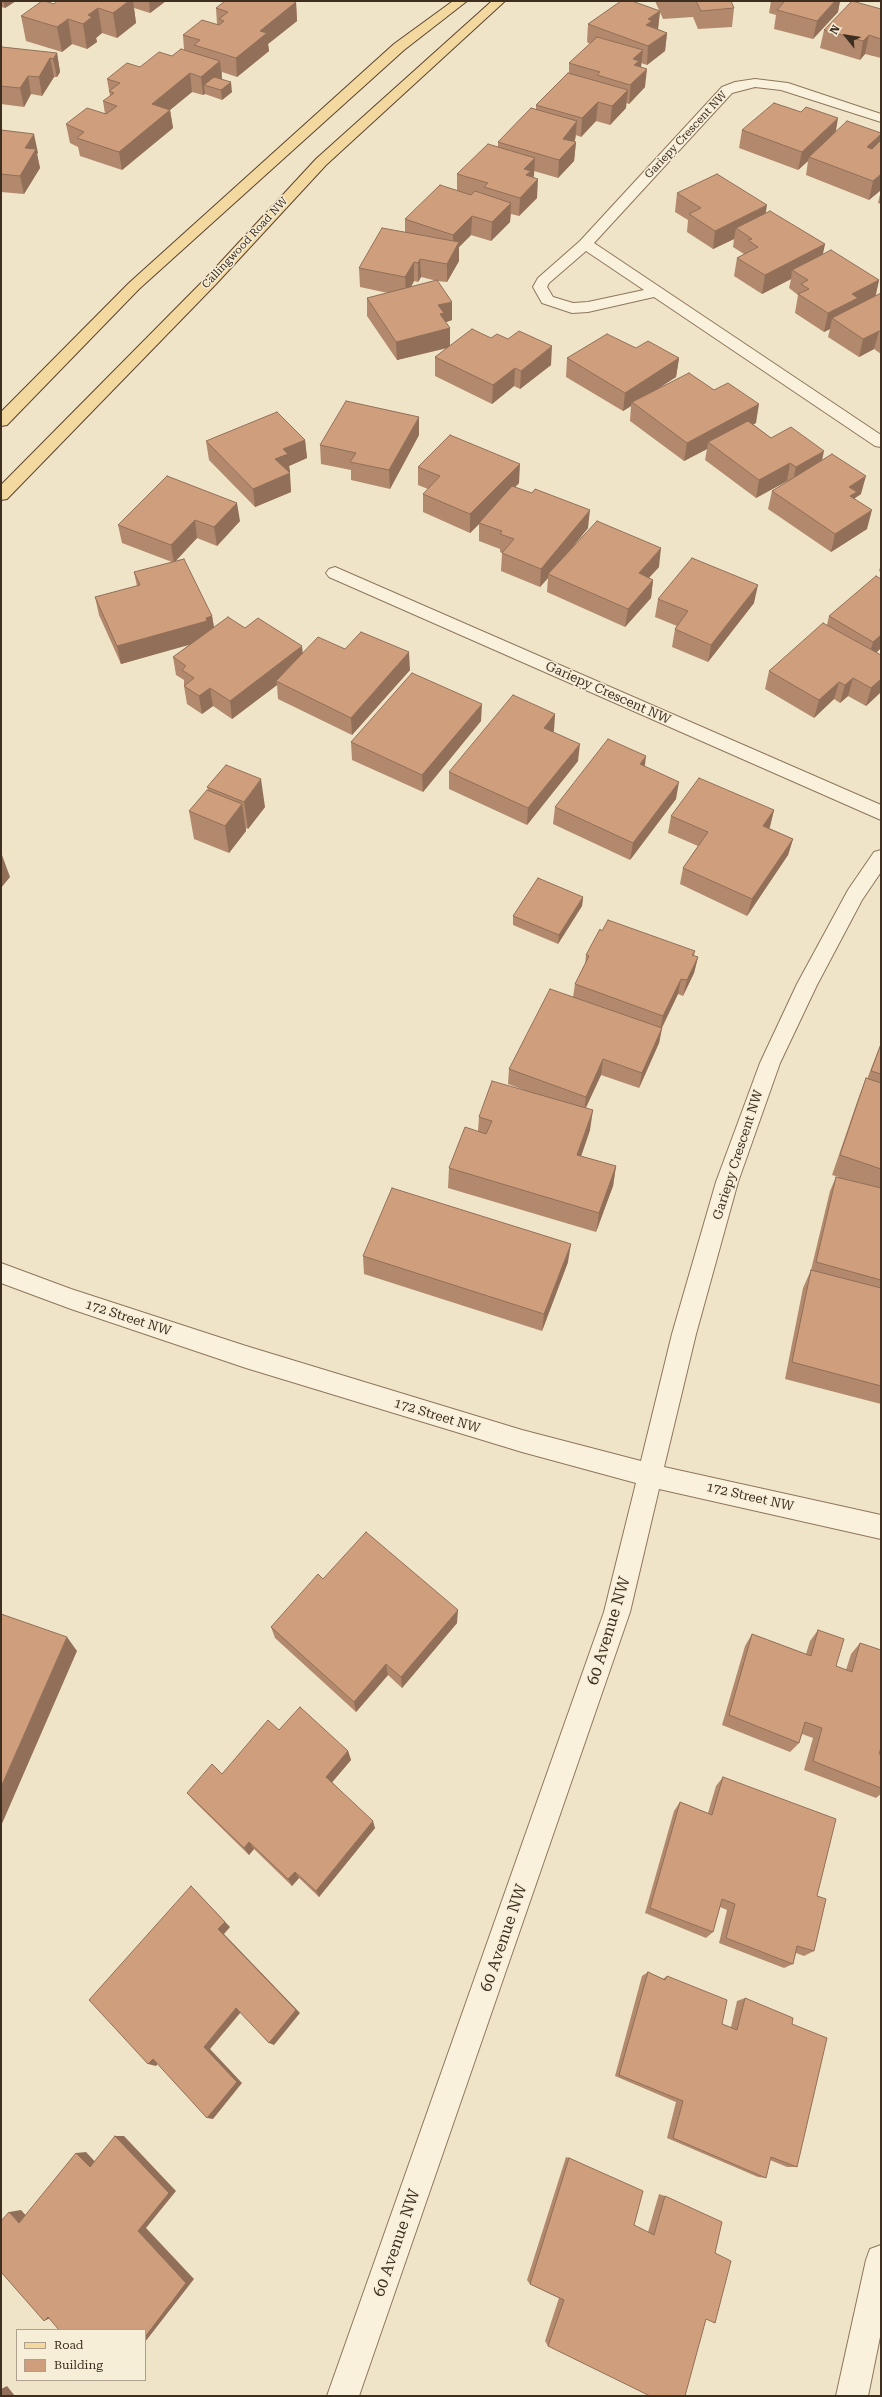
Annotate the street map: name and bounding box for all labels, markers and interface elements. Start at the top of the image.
north arrow [826,16,866,56]
text: N [827,23,843,37]
street label: Gariepy Crescent NW [642,89,730,181]
street label: Callingwood Road NW [199,195,291,291]
street label: Gariepy Crescent NW [543,658,673,728]
street label: Gariepy Crescent NW [710,1088,766,1222]
street label: 172 Street NW [83,1297,173,1339]
street label: 172 Street NW [392,1395,482,1437]
street label: 172 Street NW [705,1479,795,1515]
street label: 60 Avenue NW [583,1574,635,1688]
street label: 60 Avenue NW [477,1882,531,1994]
street label: 60 Avenue NW [370,2187,424,2299]
legend [16,2329,146,2381]
text: Road [54,2338,83,2352]
text: Building [54,2358,103,2372]

